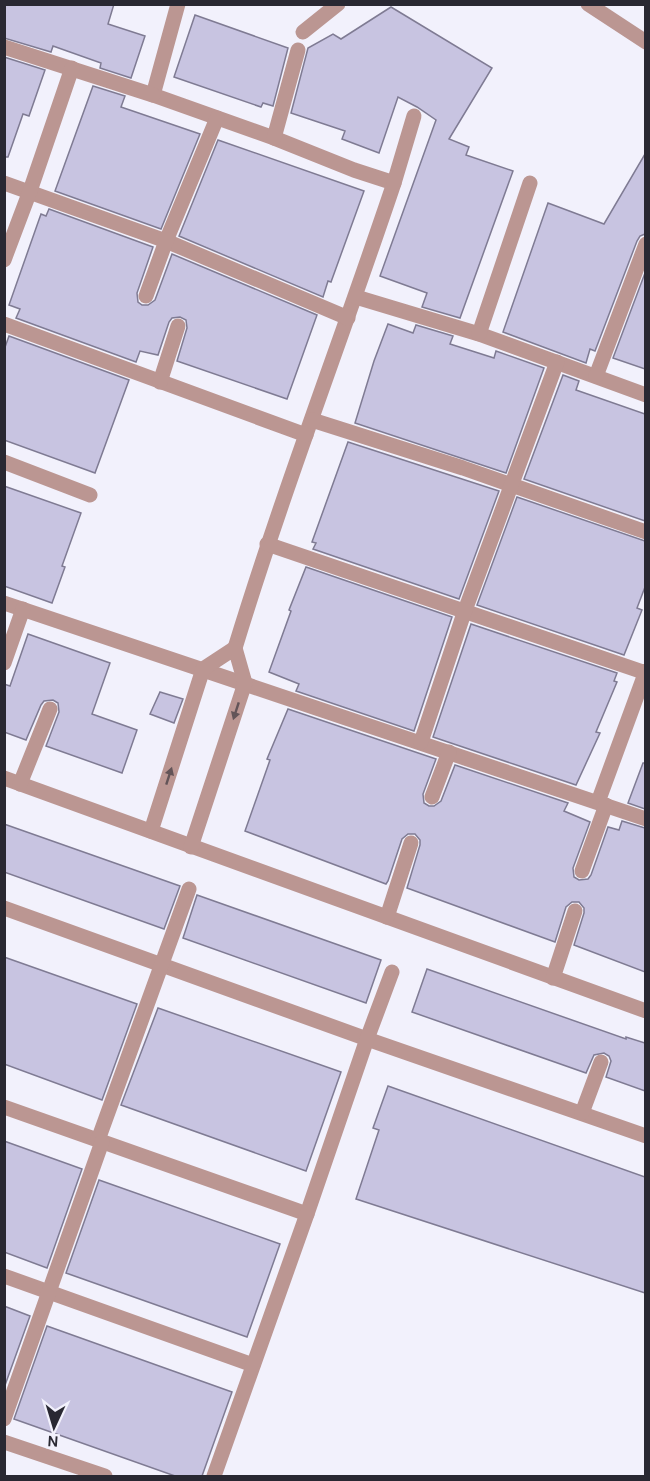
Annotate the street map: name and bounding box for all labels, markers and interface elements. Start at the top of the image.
one-way arrow [230,703,240,721]
one-way arrow [165,767,174,785]
north arrow [24,1397,84,1457]
text: N [47,1432,59,1451]

